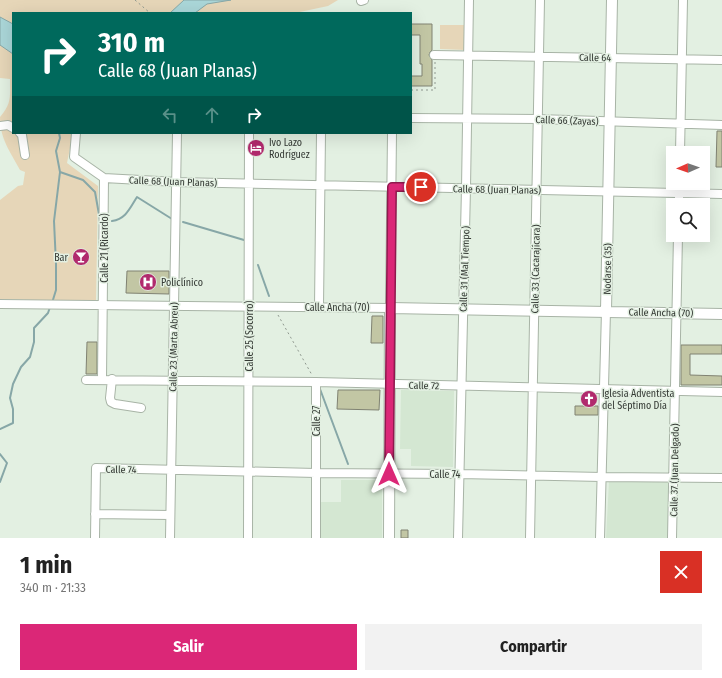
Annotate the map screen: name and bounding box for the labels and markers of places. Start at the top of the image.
place label: Ivo Lazo Rodríguez [269,137,310,161]
hotel icon: Ivo Lazo Rodríguez [246,138,266,158]
pin [404,170,438,204]
bar icon: Bar [71,247,91,267]
place label: Bar [54,252,68,264]
hospital icon: Policlínico [138,272,158,292]
place label: Policlínico [161,276,203,289]
place label: Iglesia Adventista del Séptimo Día [602,388,674,412]
church icon: Iglesia Adventista del Séptimo Día [579,389,599,409]

